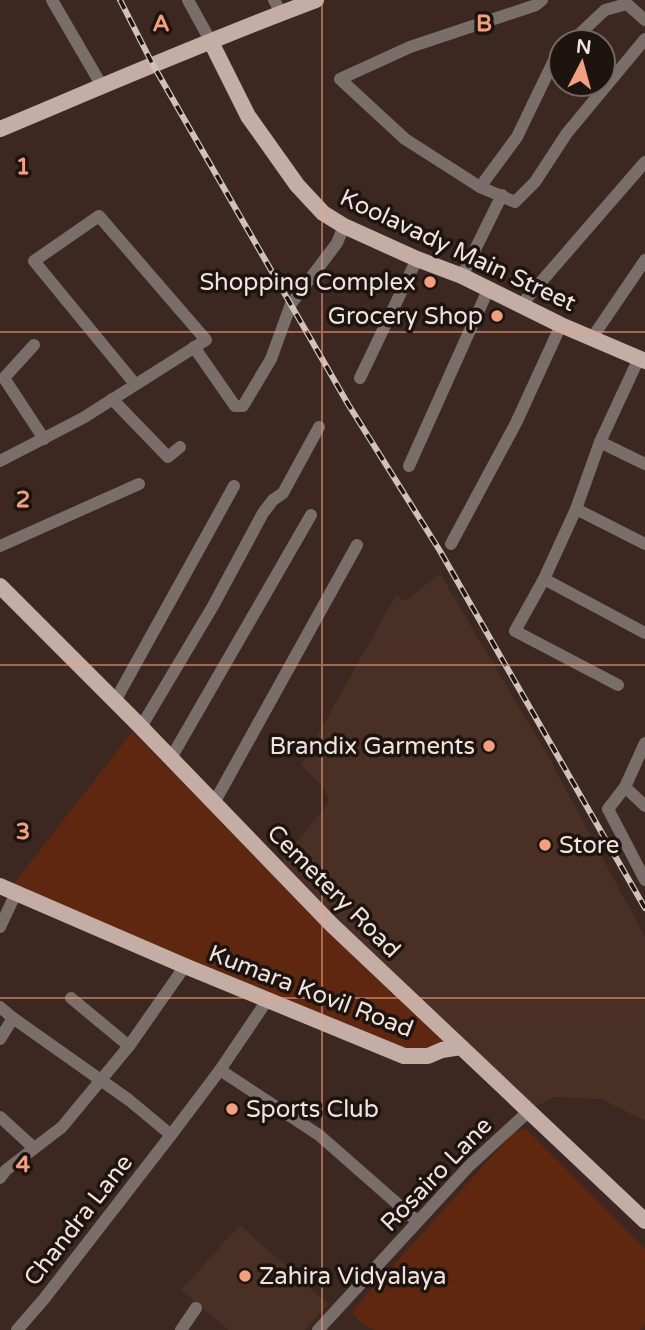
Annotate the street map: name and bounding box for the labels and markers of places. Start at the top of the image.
place label: Shopping Complex [199,268,416,297]
marker: Shopping Complex [422,274,438,290]
place label: Grocery Shop [328,302,483,331]
marker: Grocery Shop [489,308,505,324]
place label: Brandix Garments [269,732,475,761]
marker: Brandix Garments [481,738,497,754]
place label: Store [559,831,619,860]
marker: Store [537,837,553,853]
place label: Sports Club [246,1095,379,1124]
marker: Sports Club [224,1101,240,1117]
place label: Zahira Vidyalaya [259,1262,447,1291]
marker: Zahira Vidyalaya [237,1268,253,1284]

